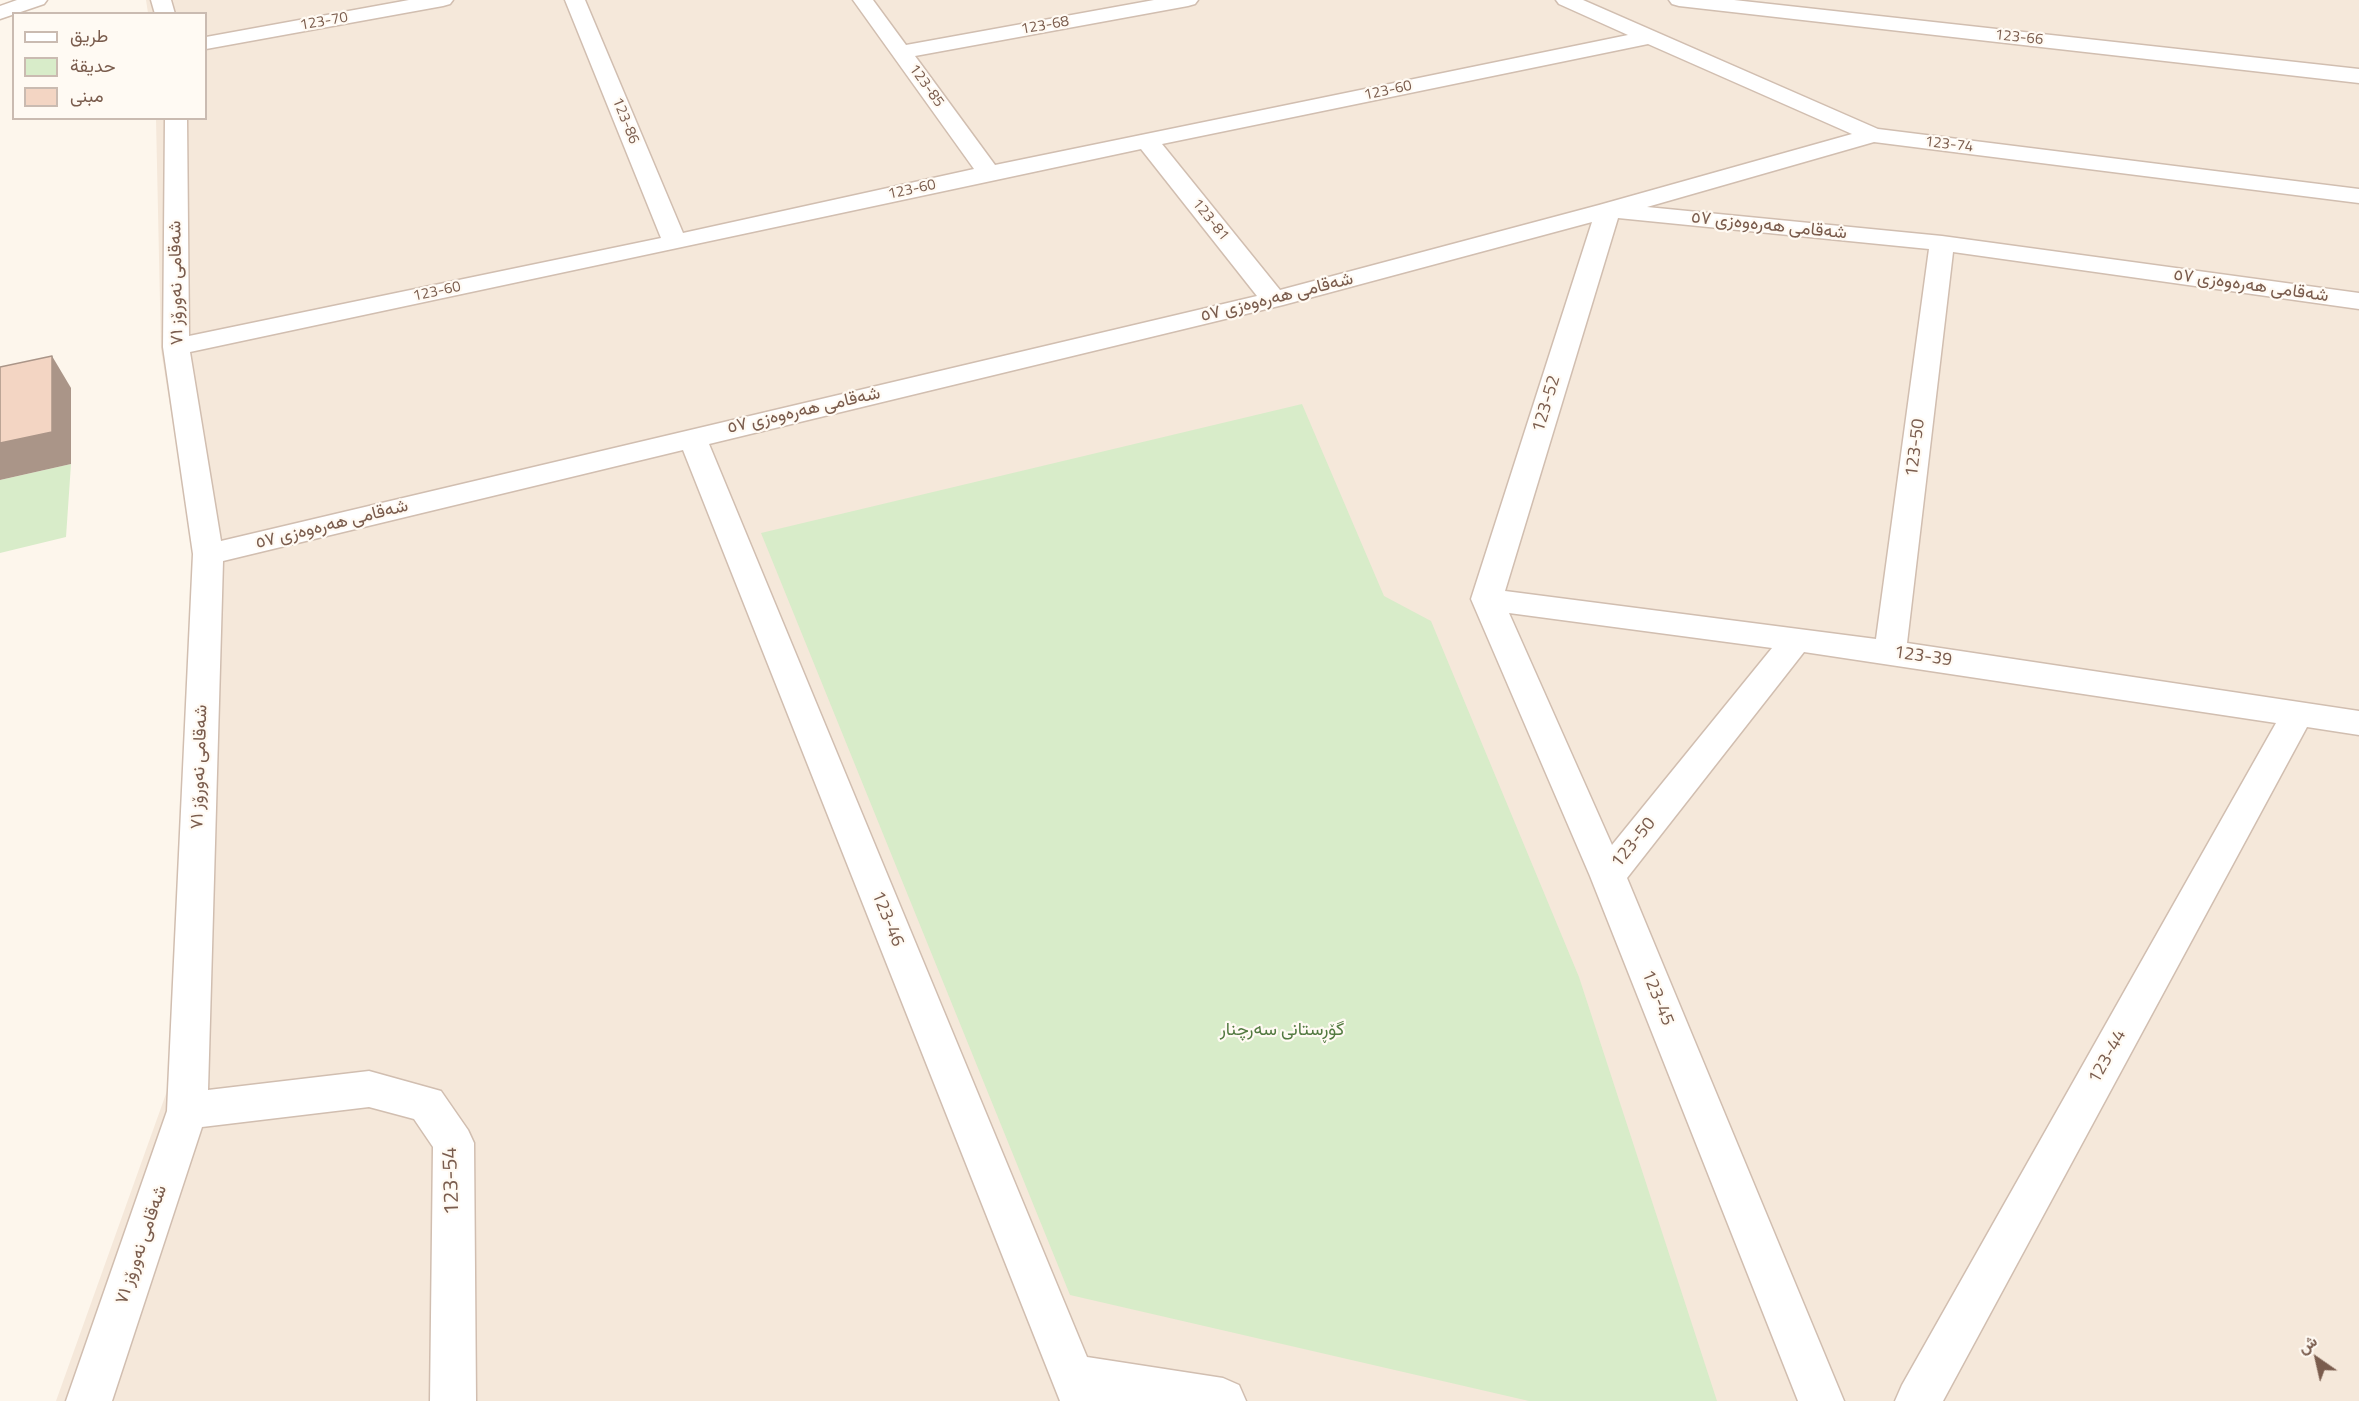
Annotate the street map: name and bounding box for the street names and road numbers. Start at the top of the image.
street label: 123-70 [299,9,349,35]
street label: 123-68 [1020,13,1070,39]
street label: 123-66 [1994,27,2044,49]
street label: 123-85 [904,61,948,111]
street label: 123-60 [1362,77,1414,105]
street label: 123-86 [608,95,642,147]
street label: 123-74 [1924,133,1974,157]
street label: 123-60 [886,176,938,204]
street label: 123-81 [1188,195,1232,245]
street label: شەقامی هەرەوەزی ٥٧ [1690,207,1848,245]
street label: شەقامی نەورۆز ٧١ [165,221,189,345]
street label: شەقامی هەرەوەزی ٥٧ [2172,264,2330,308]
street label: شەقامی هەرەوەزی ٥٧ [1199,269,1355,327]
street label: 123-60 [411,278,463,306]
street label: 123-52 [1528,373,1566,435]
street label: شەقامی هەرەوەزی ٥٧ [725,383,883,439]
street label: 123-50 [1902,418,1930,478]
street label: شەقامی هەرەوەزی ٥٧ [254,496,410,554]
street label: 123-39 [1893,642,1953,672]
street label: شەقامی نەورۆز ٧١ [187,704,213,830]
street label: 123-50 [1607,814,1661,872]
street label: 123-46 [866,888,908,950]
street label: 123-45 [1636,967,1678,1029]
street label: 123-44 [2084,1026,2132,1088]
street label: 123-54 [438,1147,466,1215]
street label: شەقامی نەورۆز ٧١ [112,1183,172,1307]

